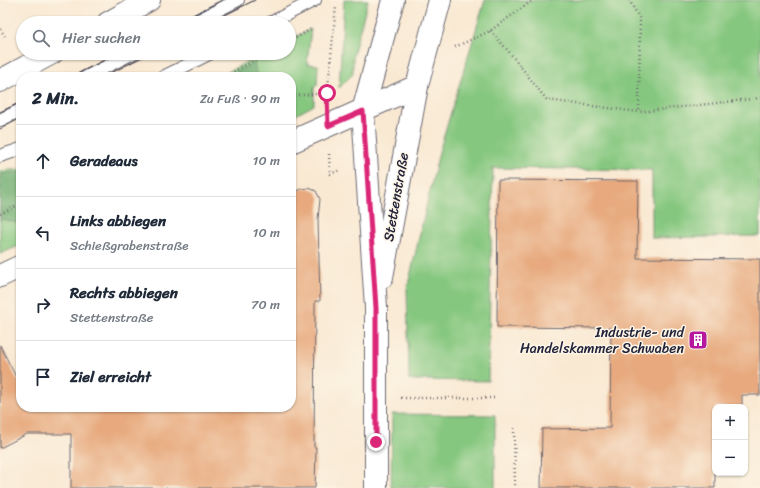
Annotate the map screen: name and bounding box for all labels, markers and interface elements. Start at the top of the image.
search box [16,16,296,60]
text: Hier suchen [62,25,141,51]
icon: search [30,27,52,49]
text: 2 Min. [32,83,79,113]
route start [318,84,336,102]
text: Zu Fuß · 90 m [200,87,280,110]
text: Geradeaus [70,148,138,174]
text: 10 m [253,149,280,172]
icon: ahead [32,150,54,172]
street label: Stettenstraße [376,151,416,243]
text: Links abbiegen [70,208,166,234]
text: 10 m [253,221,280,244]
icon: left [32,222,54,244]
text: Schießgrabenstraße [70,234,189,257]
text: Rechts abbiegen [70,280,178,306]
text: 70 m [251,293,280,316]
icon: right [32,294,54,316]
text: Stettenstraße [70,306,153,329]
place label: Industrie- und Handelskammer Schwaben [520,320,686,361]
building icon: Industrie- und Handelskammer Schwaben [687,329,709,351]
text: Ziel erreicht [70,364,151,390]
icon: arrive [32,366,54,388]
map controls [712,404,748,476]
button: + [712,404,748,440]
route end [367,433,385,451]
button: − [712,440,748,476]

